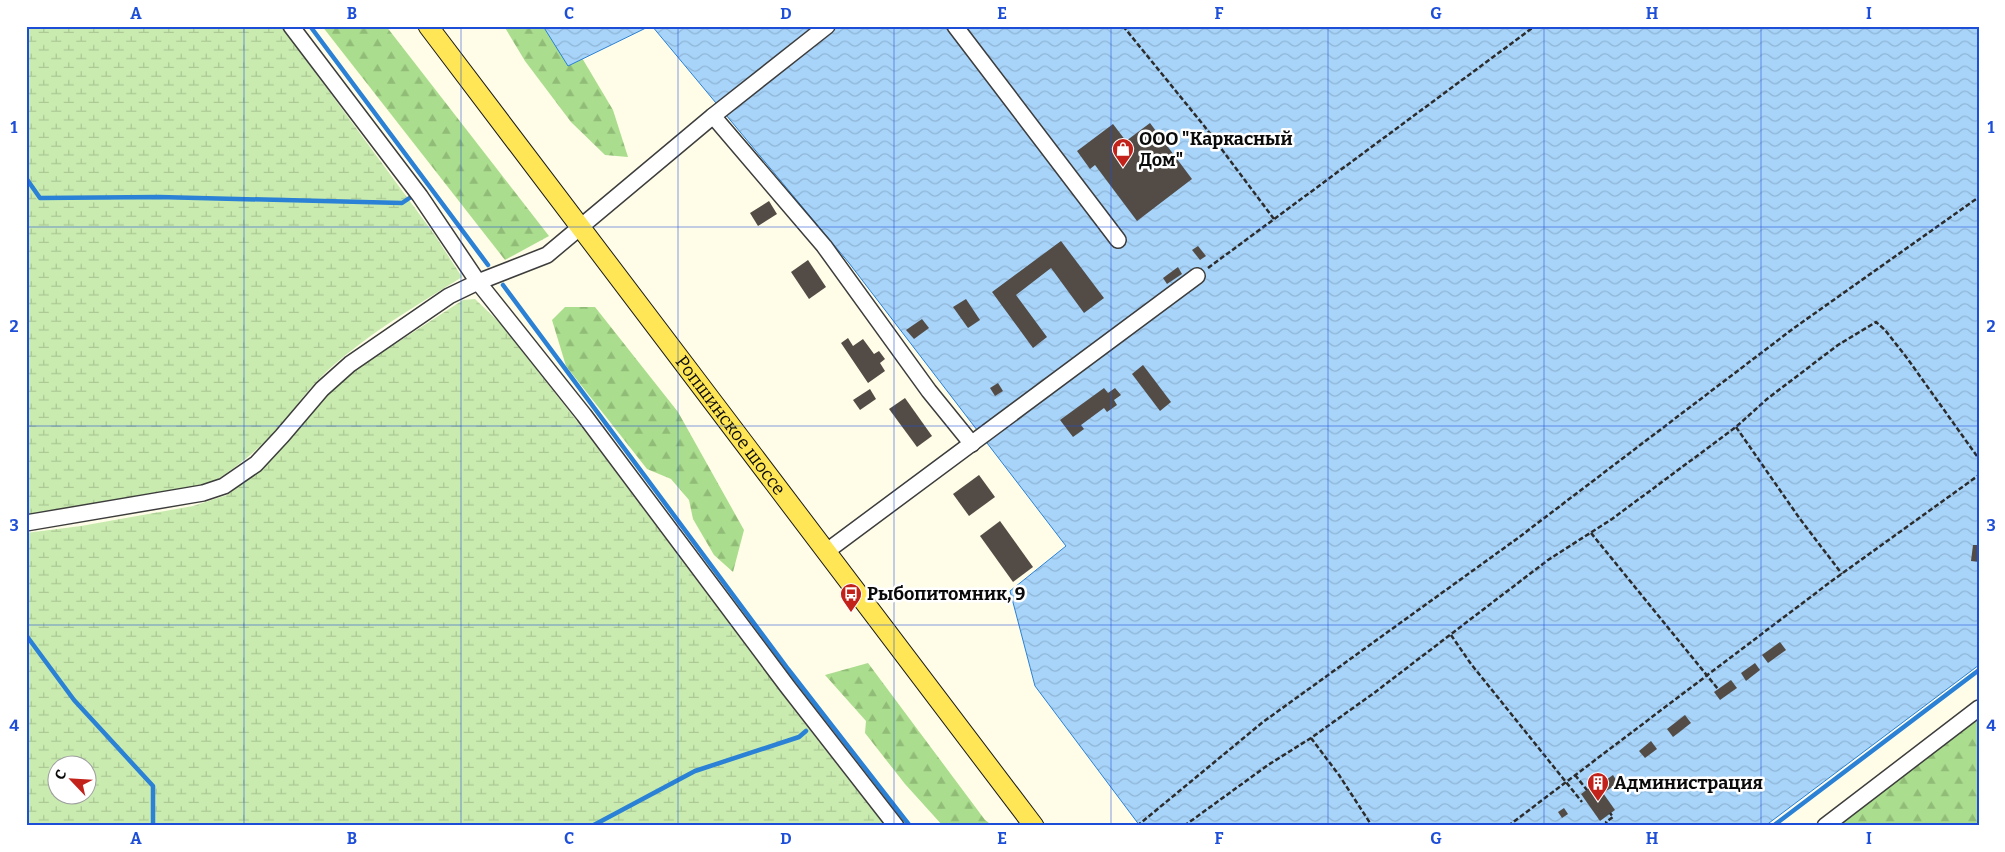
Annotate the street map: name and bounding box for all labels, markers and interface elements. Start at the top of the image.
text: A [130,4,142,23]
text: B [347,4,357,23]
text: C [564,4,574,23]
text: D [780,4,792,23]
text: E [997,4,1007,23]
text: F [1215,4,1224,23]
text: G [1430,4,1442,23]
text: H [1646,4,1659,23]
text: I [1866,4,1872,23]
text: 1 [11,118,18,137]
text: 1 [1988,118,1995,137]
place label: ООО "Каркасный Дом" [1139,128,1293,171]
shop icon: ООО "Каркасный Дом" [1111,137,1135,168]
text: 2 [9,317,19,336]
text: 2 [1986,317,1996,336]
street label: Ропшинское шоссе [671,351,790,499]
text: 3 [9,516,19,535]
text: 3 [1986,516,1996,535]
bus stop icon: Рыбопитомник, 9 [839,582,863,613]
place label: Рыбопитомник, 9 [867,583,1025,605]
text: 4 [9,716,19,735]
text: 4 [1986,716,1996,735]
north arrow [48,754,98,804]
text: С [51,767,70,782]
building icon: Администрация [1586,771,1610,802]
place label: Администрация [1614,772,1763,794]
text: A [130,829,142,848]
text: B [347,829,357,848]
text: C [564,829,574,848]
text: D [780,829,792,848]
text: E [997,829,1007,848]
text: F [1215,829,1224,848]
text: G [1430,829,1442,848]
text: H [1646,829,1659,848]
text: I [1866,829,1872,848]

